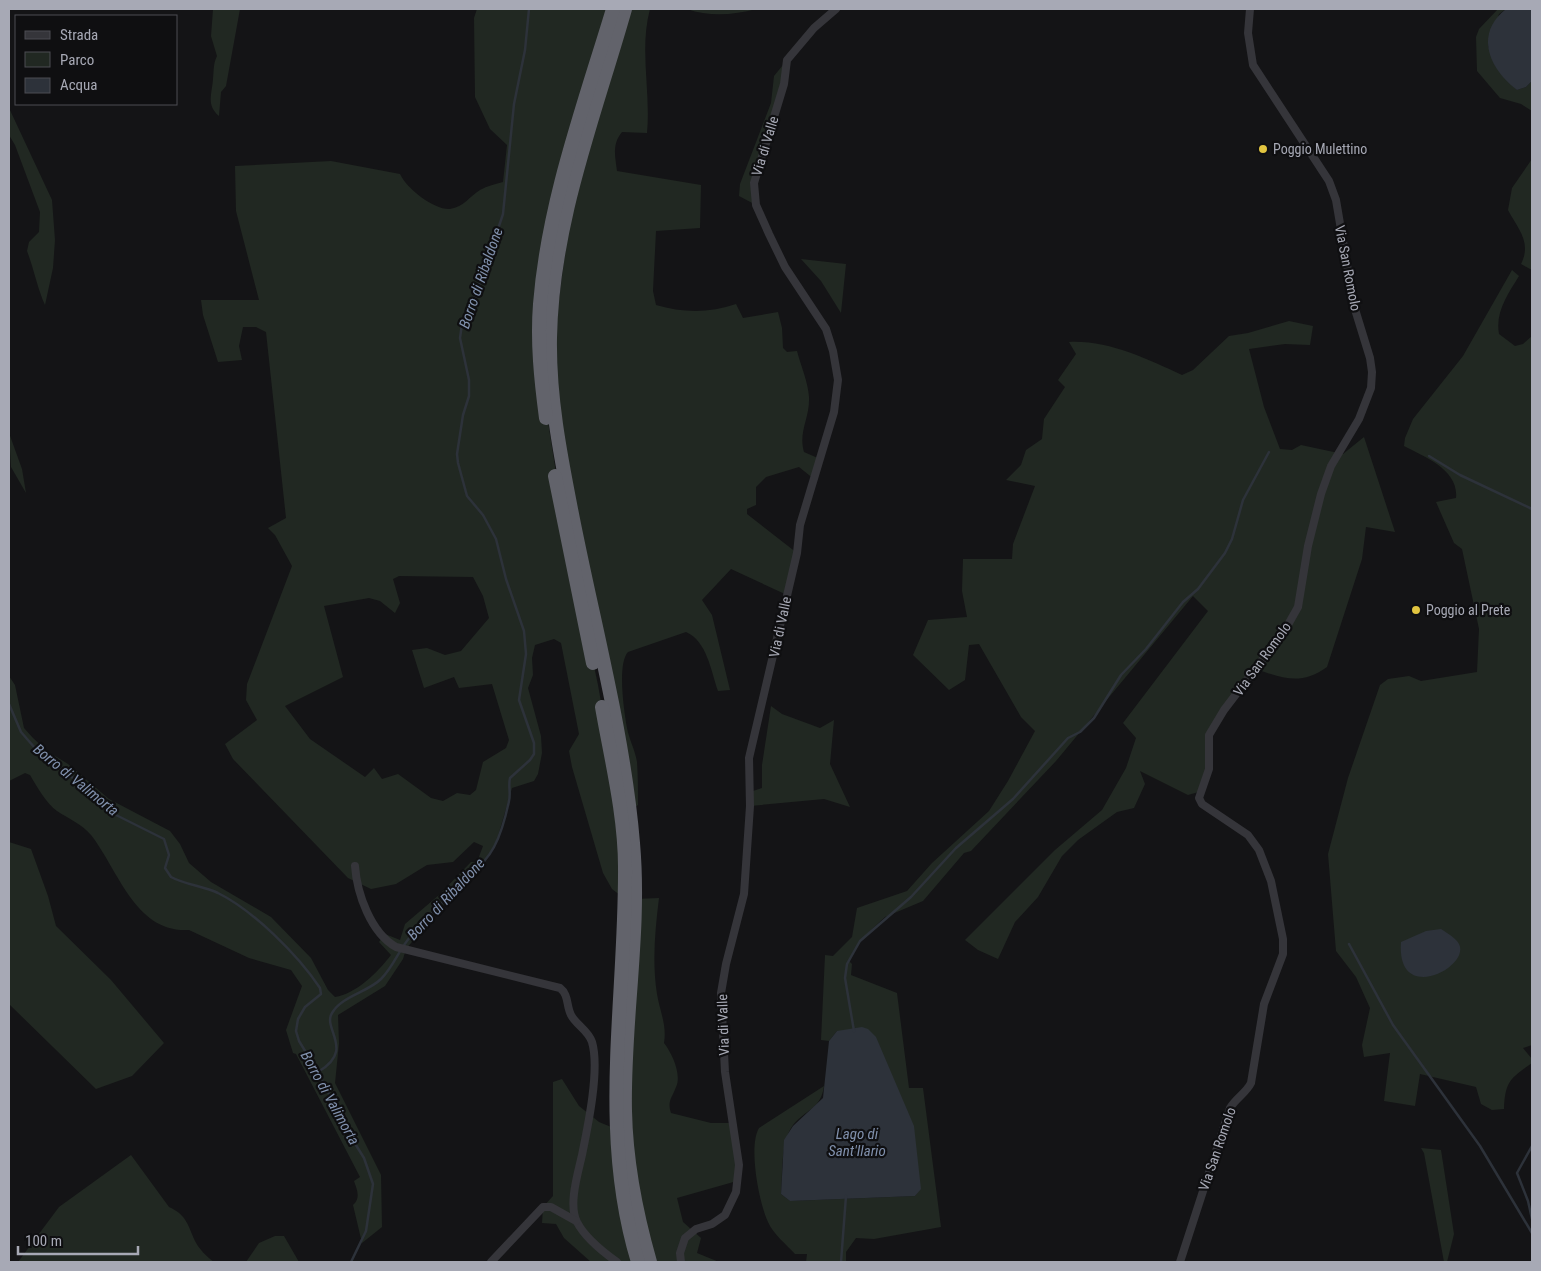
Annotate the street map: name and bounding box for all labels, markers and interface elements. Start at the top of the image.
legend [15,15,178,105]
text: Strada [60,26,98,44]
text: Parco [60,51,94,69]
text: Acqua [60,76,98,94]
street label: Via di Valle [748,114,782,178]
place label: Poggio Mulettino [1273,141,1367,157]
marker: Poggio Mulettino [1257,143,1269,155]
street label: Via San Romolo [1332,224,1364,312]
water label: Borro di Ribaldone [455,225,507,331]
street label: Via di Valle [766,595,794,659]
place label: Poggio al Prete [1426,602,1511,618]
marker: Poggio al Prete [1410,604,1422,616]
street label: Via San Romolo [1230,619,1294,699]
water label: Borro di Valimorta [30,740,122,820]
water label: Borro di Ribaldone [403,854,489,944]
street label: Via di Valle [714,994,732,1056]
water label: Borro di Valimorta [297,1048,363,1148]
street label: Via San Romolo [1195,1105,1239,1193]
water label: Lago di Sant'Ilario [828,1125,886,1160]
scale bar [18,1224,138,1256]
text: 100 m [25,1232,62,1250]

